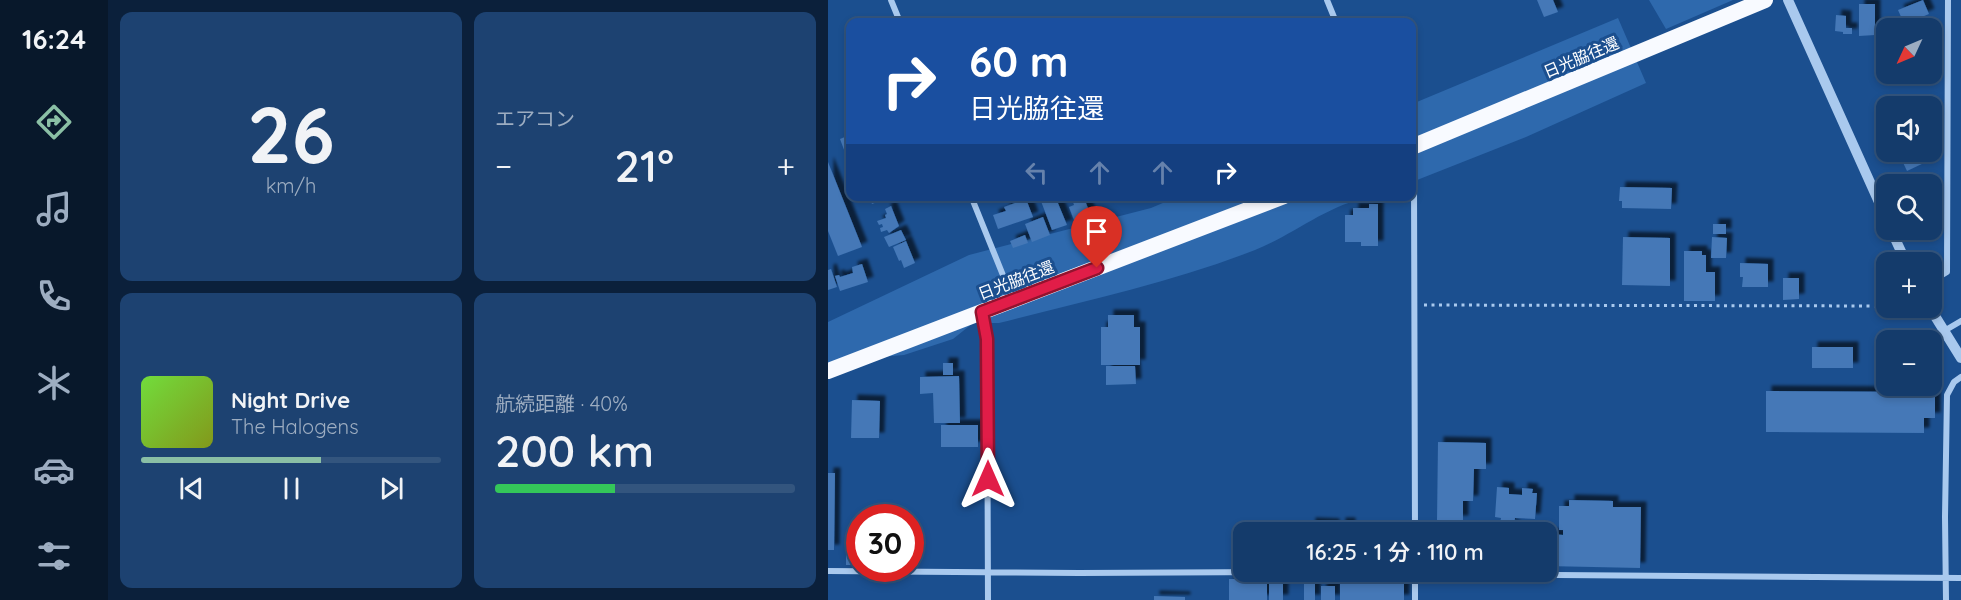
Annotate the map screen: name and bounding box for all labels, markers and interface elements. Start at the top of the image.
north arrow [1876,18,1942,84]
map controls [1876,18,1942,396]
text: 16:24 [22,22,86,56]
street label: 日光脇往還 [1540,32,1622,82]
text: 60 m [969,35,1069,88]
icon: right [870,42,948,120]
text: 26 [247,85,335,183]
text: 日光脇往還 [969,91,1104,125]
button: sound [1876,96,1942,162]
icon: directions [33,101,75,143]
text: エアコン [495,106,575,131]
text: 21° [615,137,674,193]
text: − [495,145,512,186]
text: + [776,145,795,186]
icon: left [1020,156,1053,189]
icon: ahead [1083,156,1116,189]
icon: ahead [1146,156,1179,189]
icon: right [1209,156,1242,189]
text: km/h [266,173,316,198]
button: search [1876,174,1942,240]
icon: music [33,188,75,230]
pin [1071,206,1122,268]
icon: arrive [1080,215,1113,248]
button: + [1876,252,1942,318]
street label: 日光脇往還 [975,256,1057,304]
icon: phone [33,275,75,317]
button: − [1876,330,1942,396]
icon: climate [33,362,75,404]
text: Night Drive [231,386,350,414]
text: 航続距離 · 40% [495,391,628,416]
text: The Halogens [231,414,359,439]
text: 200 km [495,422,654,478]
position arrow [956,447,1020,511]
icon: car [33,449,75,491]
icon: previous [175,472,208,505]
icon: pause [275,472,308,505]
icon: next [375,472,408,505]
speed limit sign: 30 [846,504,924,582]
icon: filters [33,535,75,577]
text: 16:25 · 1 分 · 110 m [1306,538,1484,566]

